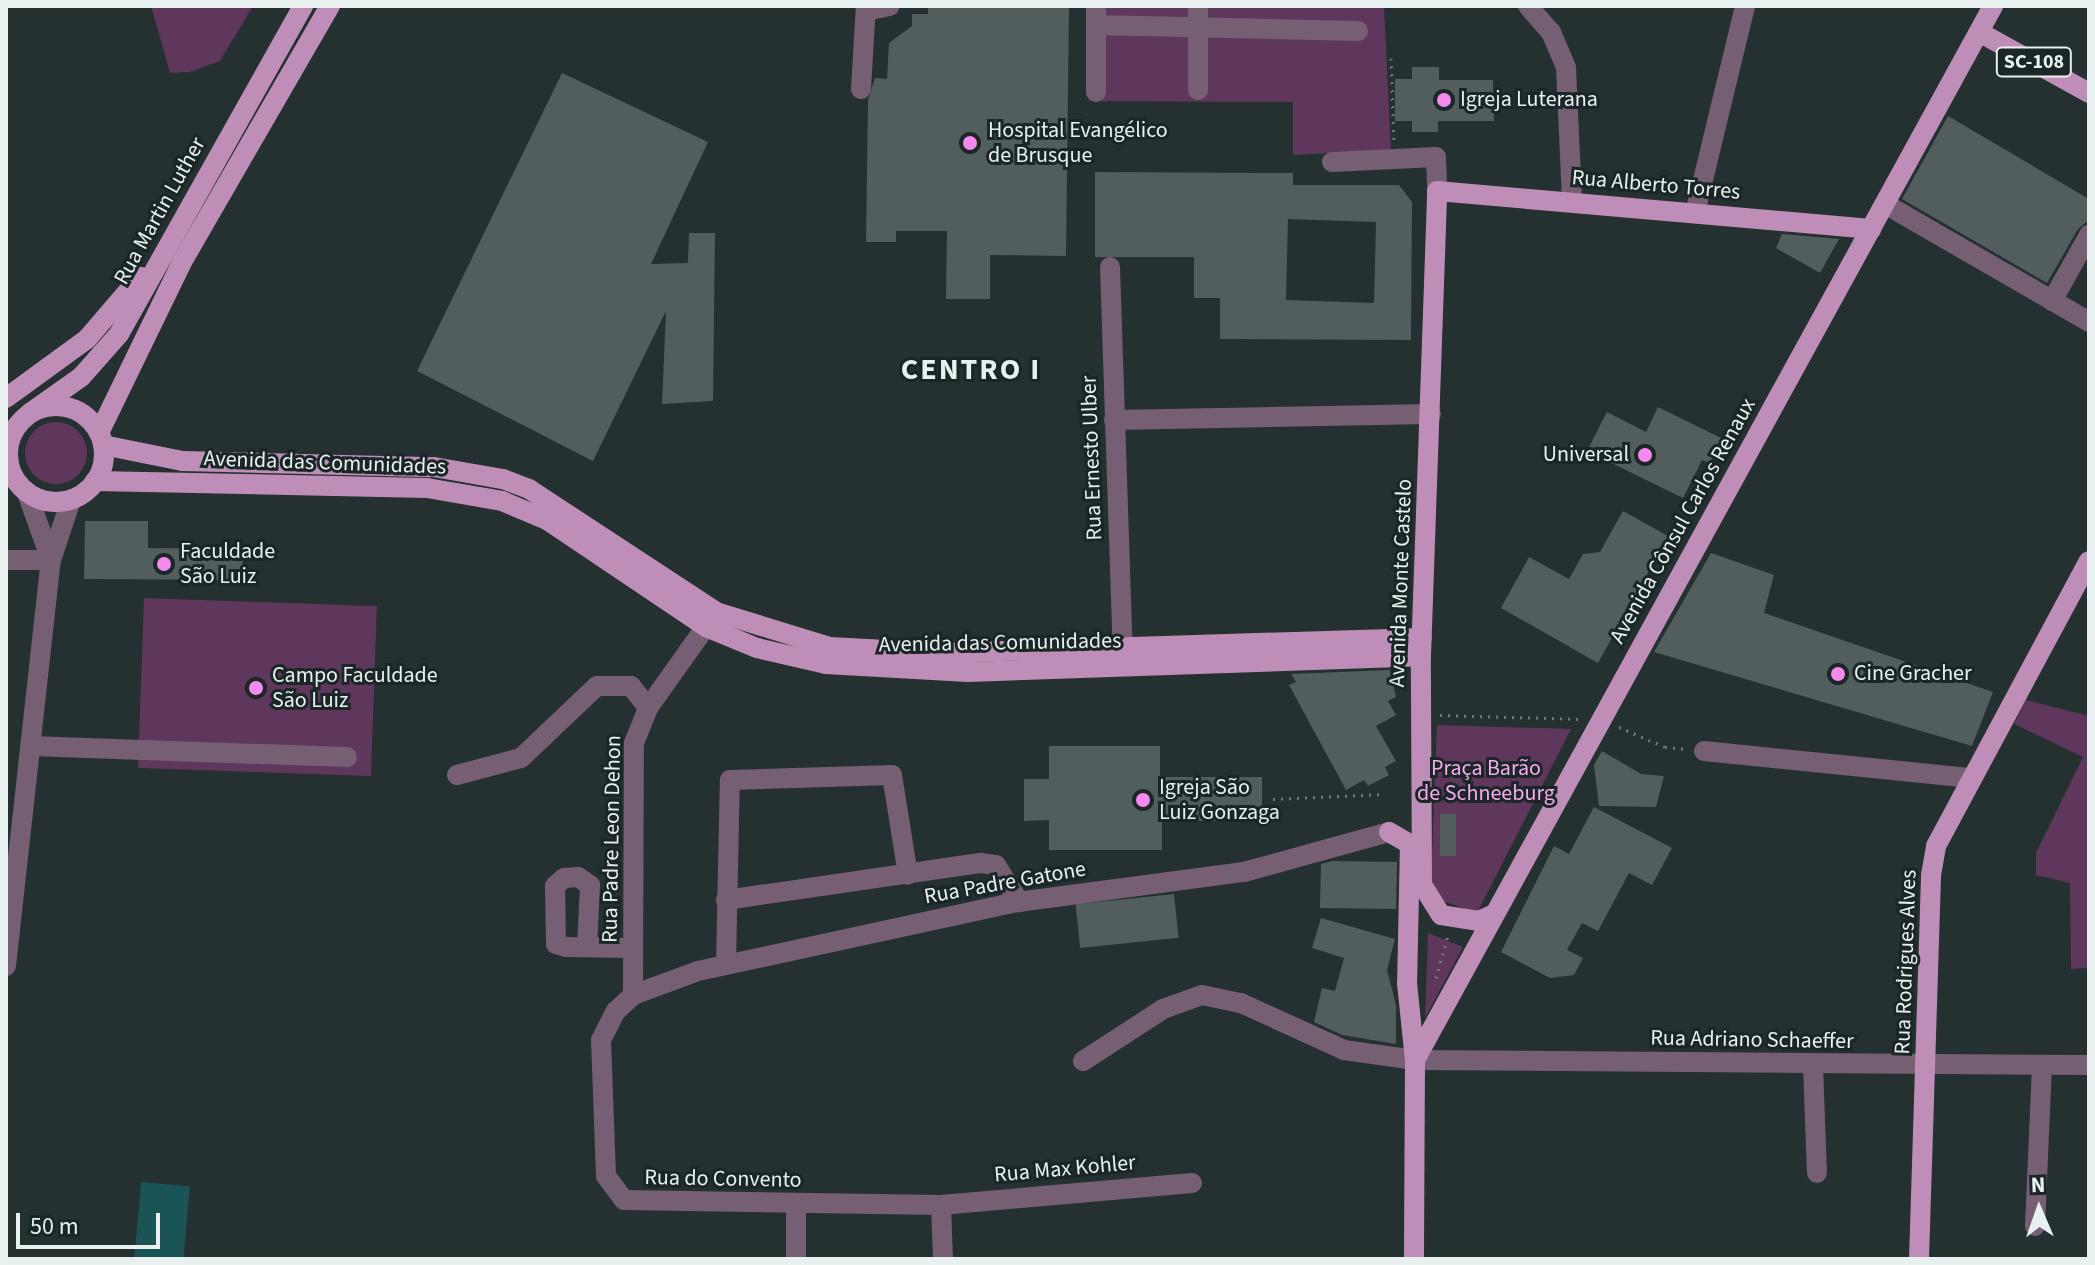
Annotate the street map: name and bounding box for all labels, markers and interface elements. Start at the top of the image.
road number: SC-108 [1994,46,2074,78]
place label: Igreja Luterana [1460,87,1598,113]
marker: Igreja Luterana [1435,91,1453,109]
place label: Hospital Evangélico de Brusque [988,117,1168,168]
marker: Hospital Evangélico de Brusque [959,132,981,154]
street label: Rua Martin Luther [109,133,211,289]
street label: Rua Alberto Torres [1571,164,1741,206]
district label: CENTRO I [901,352,1041,388]
street label: Rua Ernesto Ulber [1076,375,1108,541]
street label: Avenida Cônsul Carlos Renaux [1604,394,1762,648]
place label: Universal [1543,442,1629,468]
street label: Avenida das Comunidades [203,446,447,480]
marker: Universal [1636,446,1654,464]
street label: Avenida Monte Castelo [1384,478,1418,688]
place label: Faculdade São Luiz [180,538,275,590]
marker: Faculdade São Luiz [155,555,173,573]
street label: Avenida das Comunidades [878,628,1122,658]
place label: Cine Gracher [1854,661,1972,687]
place label: Campo Faculdade São Luiz [272,662,438,714]
marker: Cine Gracher [1829,665,1847,683]
marker: Campo Faculdade São Luiz [247,679,265,697]
street label: Rua Padre Leon Dehon [597,735,627,943]
park label: Praça Barão de Schneeburg [1417,755,1555,806]
place label: Igreja São Luiz Gonzaga [1159,774,1280,826]
marker: Igreja São Luiz Gonzaga [1134,791,1152,809]
street label: Rua Padre Gatone [922,856,1088,910]
street label: Rua Rodrigues Alves [1890,869,1922,1055]
street label: Rua Adriano Schaeffer [1650,1025,1854,1055]
street label: Rua Max Kohler [993,1150,1137,1188]
street label: Rua do Convento [644,1164,802,1194]
north arrow [1999,1169,2079,1249]
text: N [2030,1169,2046,1201]
scale bar [20,1197,164,1247]
text: 50 m [30,1209,79,1244]

